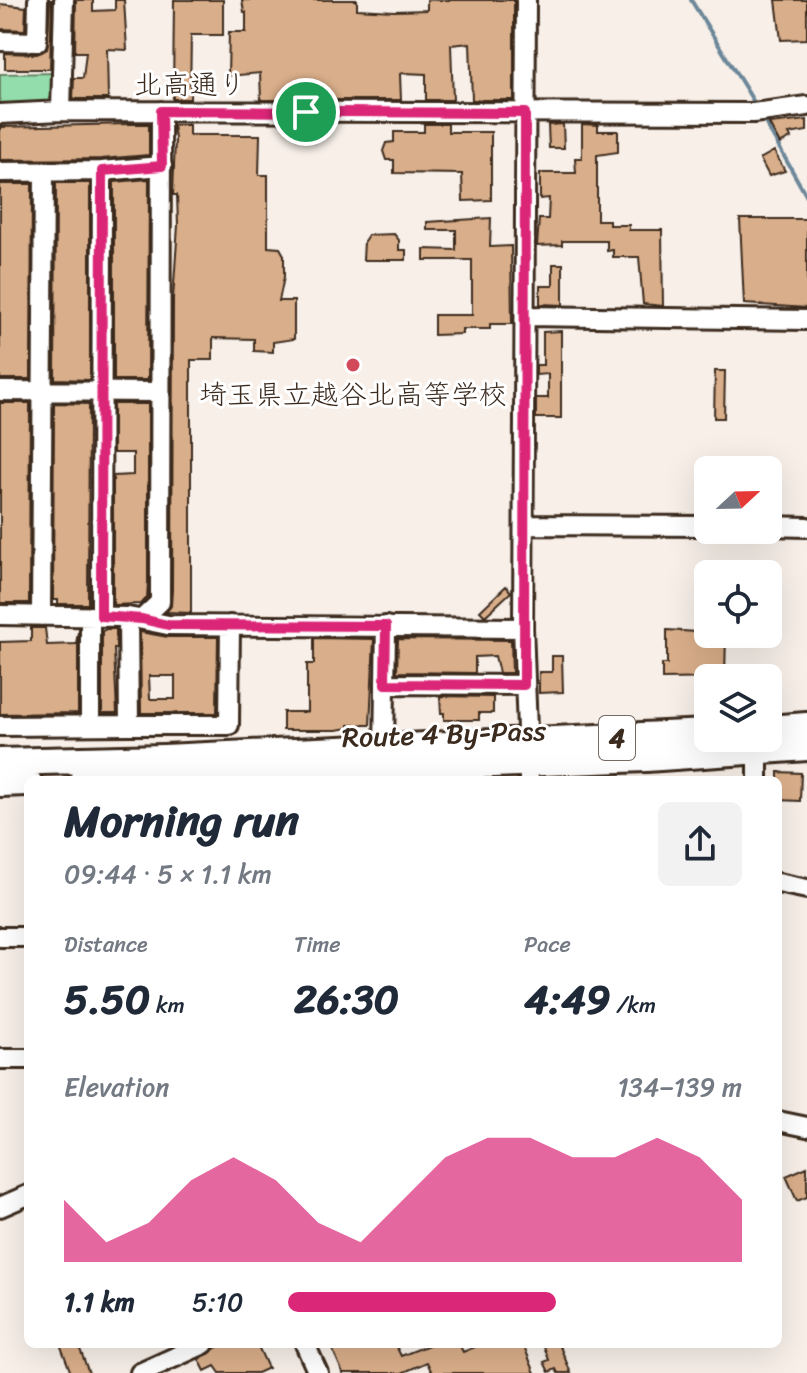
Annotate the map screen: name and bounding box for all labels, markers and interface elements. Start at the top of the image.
street label: 北高通り [134,60,246,109]
pin [272,78,340,146]
icon: arrive [284,90,328,134]
marker: 埼玉県立越谷北高等学校 [344,356,362,374]
place label: 埼玉県立越谷北高等学校 [199,370,507,419]
north arrow [694,456,782,544]
map controls [694,456,782,752]
button: locate [694,560,782,648]
button: layers [694,664,782,752]
street label: Route 4 By-Pass [341,706,547,762]
road number: 4 [599,716,635,760]
text: Morning run [64,782,299,860]
button: share [658,802,742,886]
text: 09:44 · 5 × 1.1 km [64,851,272,897]
text: Distance [64,925,148,964]
text: Time [294,925,341,964]
text: Pace [524,925,571,964]
text: 5.50 [64,964,150,1035]
text: 26:30 [294,964,399,1035]
text: 4:49 [524,964,611,1035]
text: km [150,986,185,1025]
text: /km [611,986,656,1025]
text: Elevation [64,1064,169,1110]
text: 134–139 m [617,1064,742,1110]
text: 1.1 km [64,1279,135,1325]
text: 5:10 [192,1279,243,1325]

